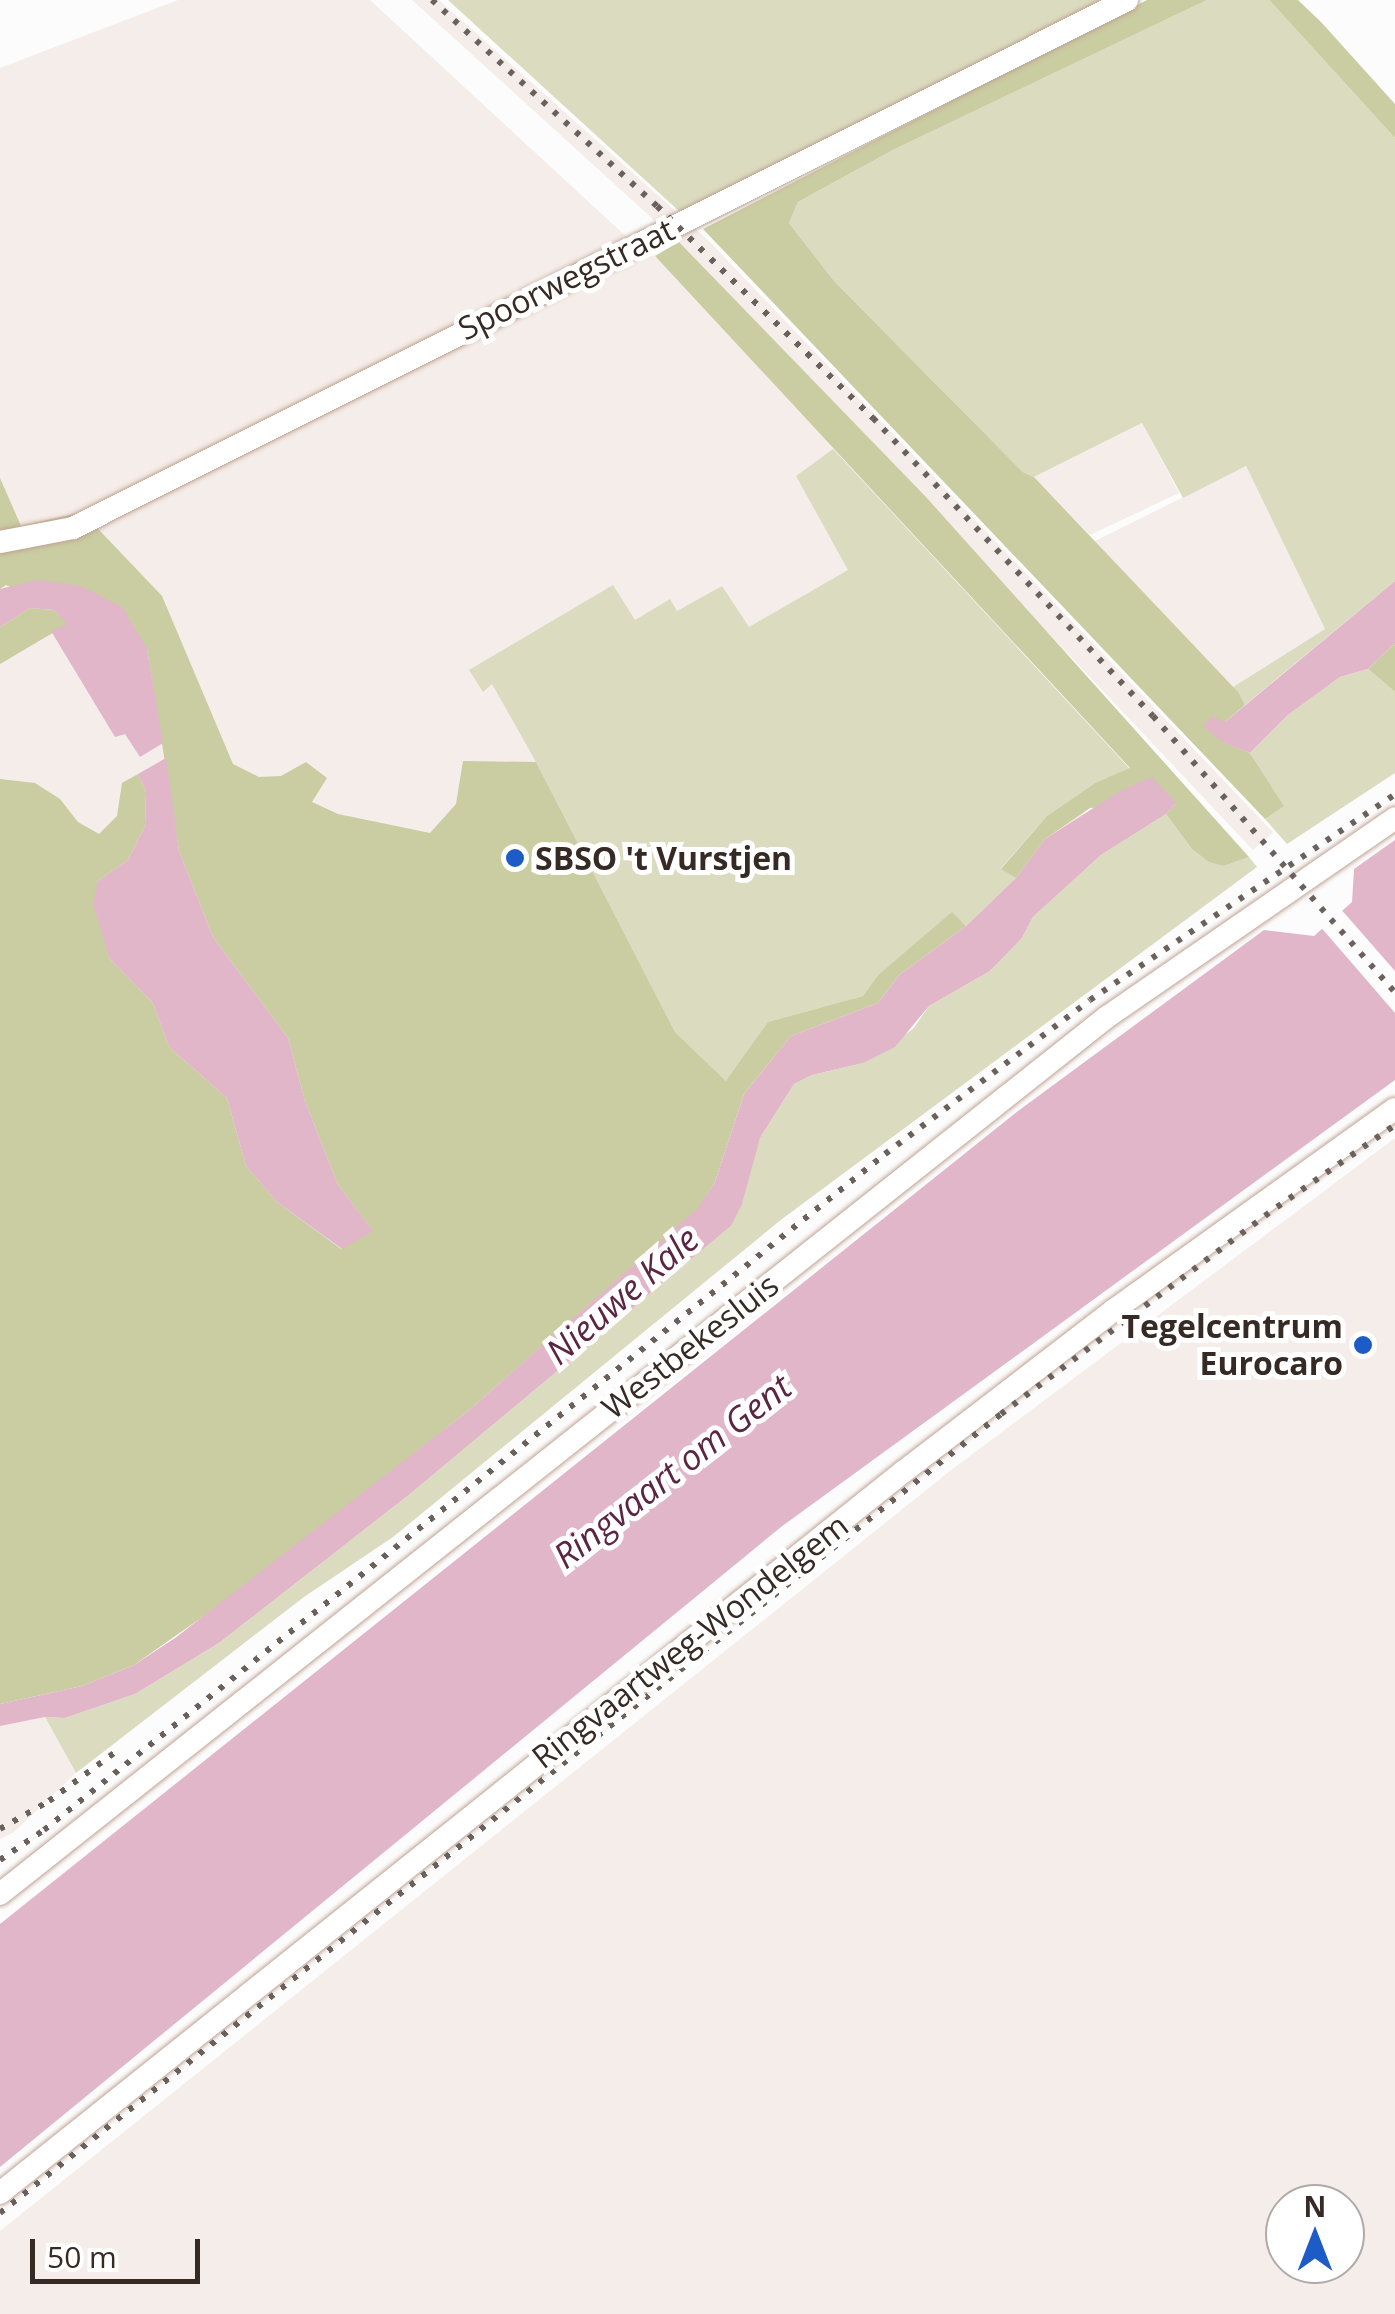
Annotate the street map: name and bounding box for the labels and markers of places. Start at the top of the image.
place label: SBSO 't Vurstjen [535,839,792,877]
marker: SBSO 't Vurstjen [504,847,526,869]
place label: Tegelcentrum Eurocaro [1122,1308,1343,1383]
marker: Tegelcentrum Eurocaro [1352,1334,1374,1356]

